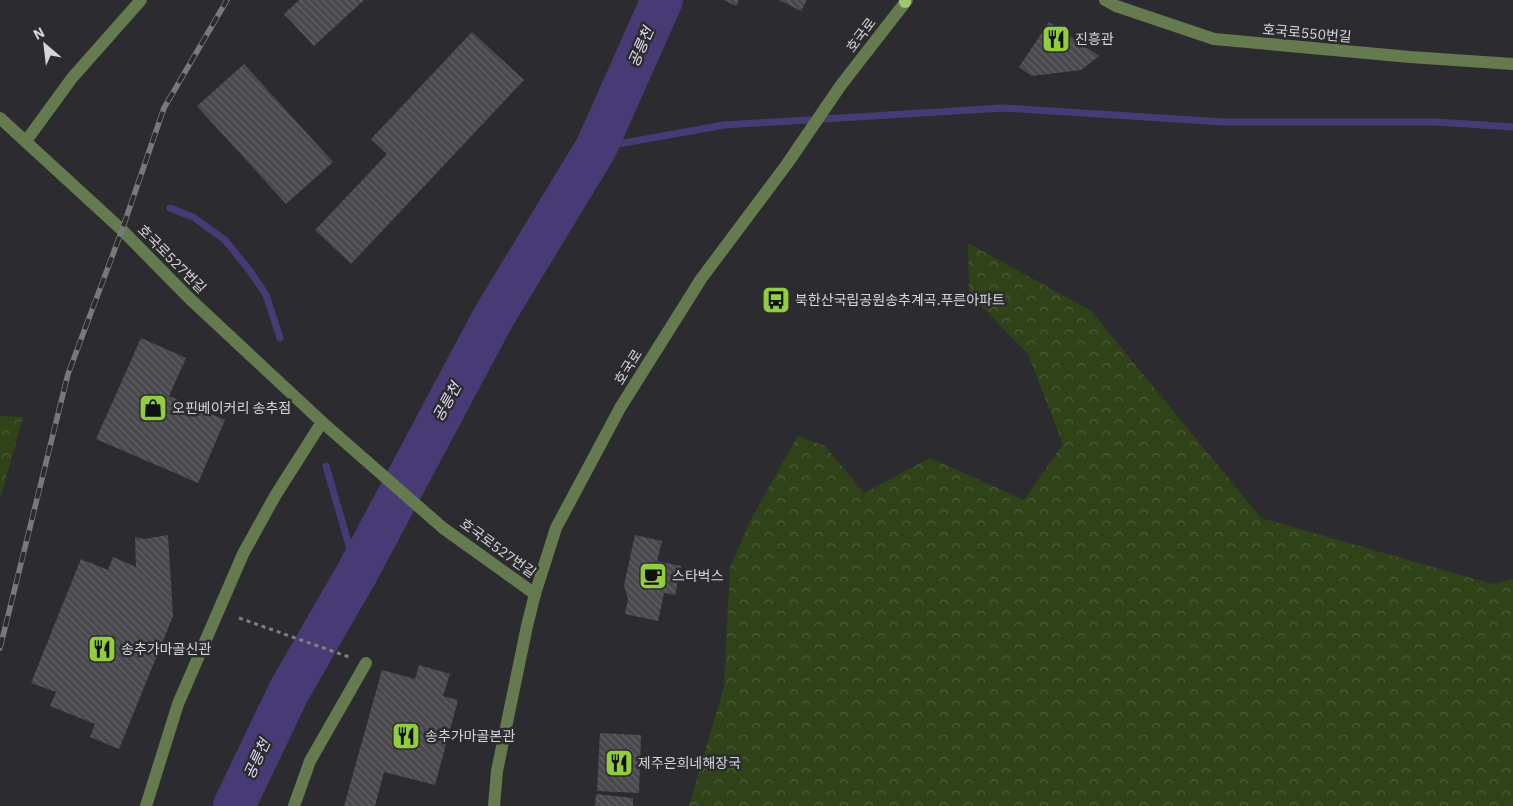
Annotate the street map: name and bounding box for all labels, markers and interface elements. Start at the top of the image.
street label: 호국로 [842,14,880,56]
north arrow [20,20,70,70]
street label: 호국로550번길 [1262,20,1352,46]
water label: 공릉천 [623,22,659,70]
text: N [30,23,48,44]
restaurant icon: 진흥관 [1041,24,1071,54]
place label: 진흥관 [1075,30,1114,48]
street label: 호국로527번길 [134,221,210,297]
bus stop icon: 북한산국립공원송추계곡.푸른아파트 [761,285,791,315]
place label: 북한산국립공원송추계곡.푸른아파트 [795,291,1005,309]
street label: 호국로 [610,346,646,388]
water label: 공릉천 [428,377,466,424]
shop icon: 오핀베이커리 송추점 [138,393,168,423]
place label: 오핀베이커리 송추점 [172,399,291,417]
street label: 호국로527번길 [456,514,540,582]
cafe icon: 스타벅스 [638,561,668,591]
place label: 스타벅스 [672,567,724,585]
restaurant icon: 송추가마골신관 [87,634,117,664]
place label: 송추가마골신관 [121,640,211,658]
restaurant icon: 송추가마골본관 [391,721,421,751]
place label: 송추가마골본관 [425,727,515,745]
water label: 공릉천 [239,734,275,782]
restaurant icon: 제주은희네해장국 [604,748,634,778]
place label: 제주은희네해장국 [638,754,741,772]

